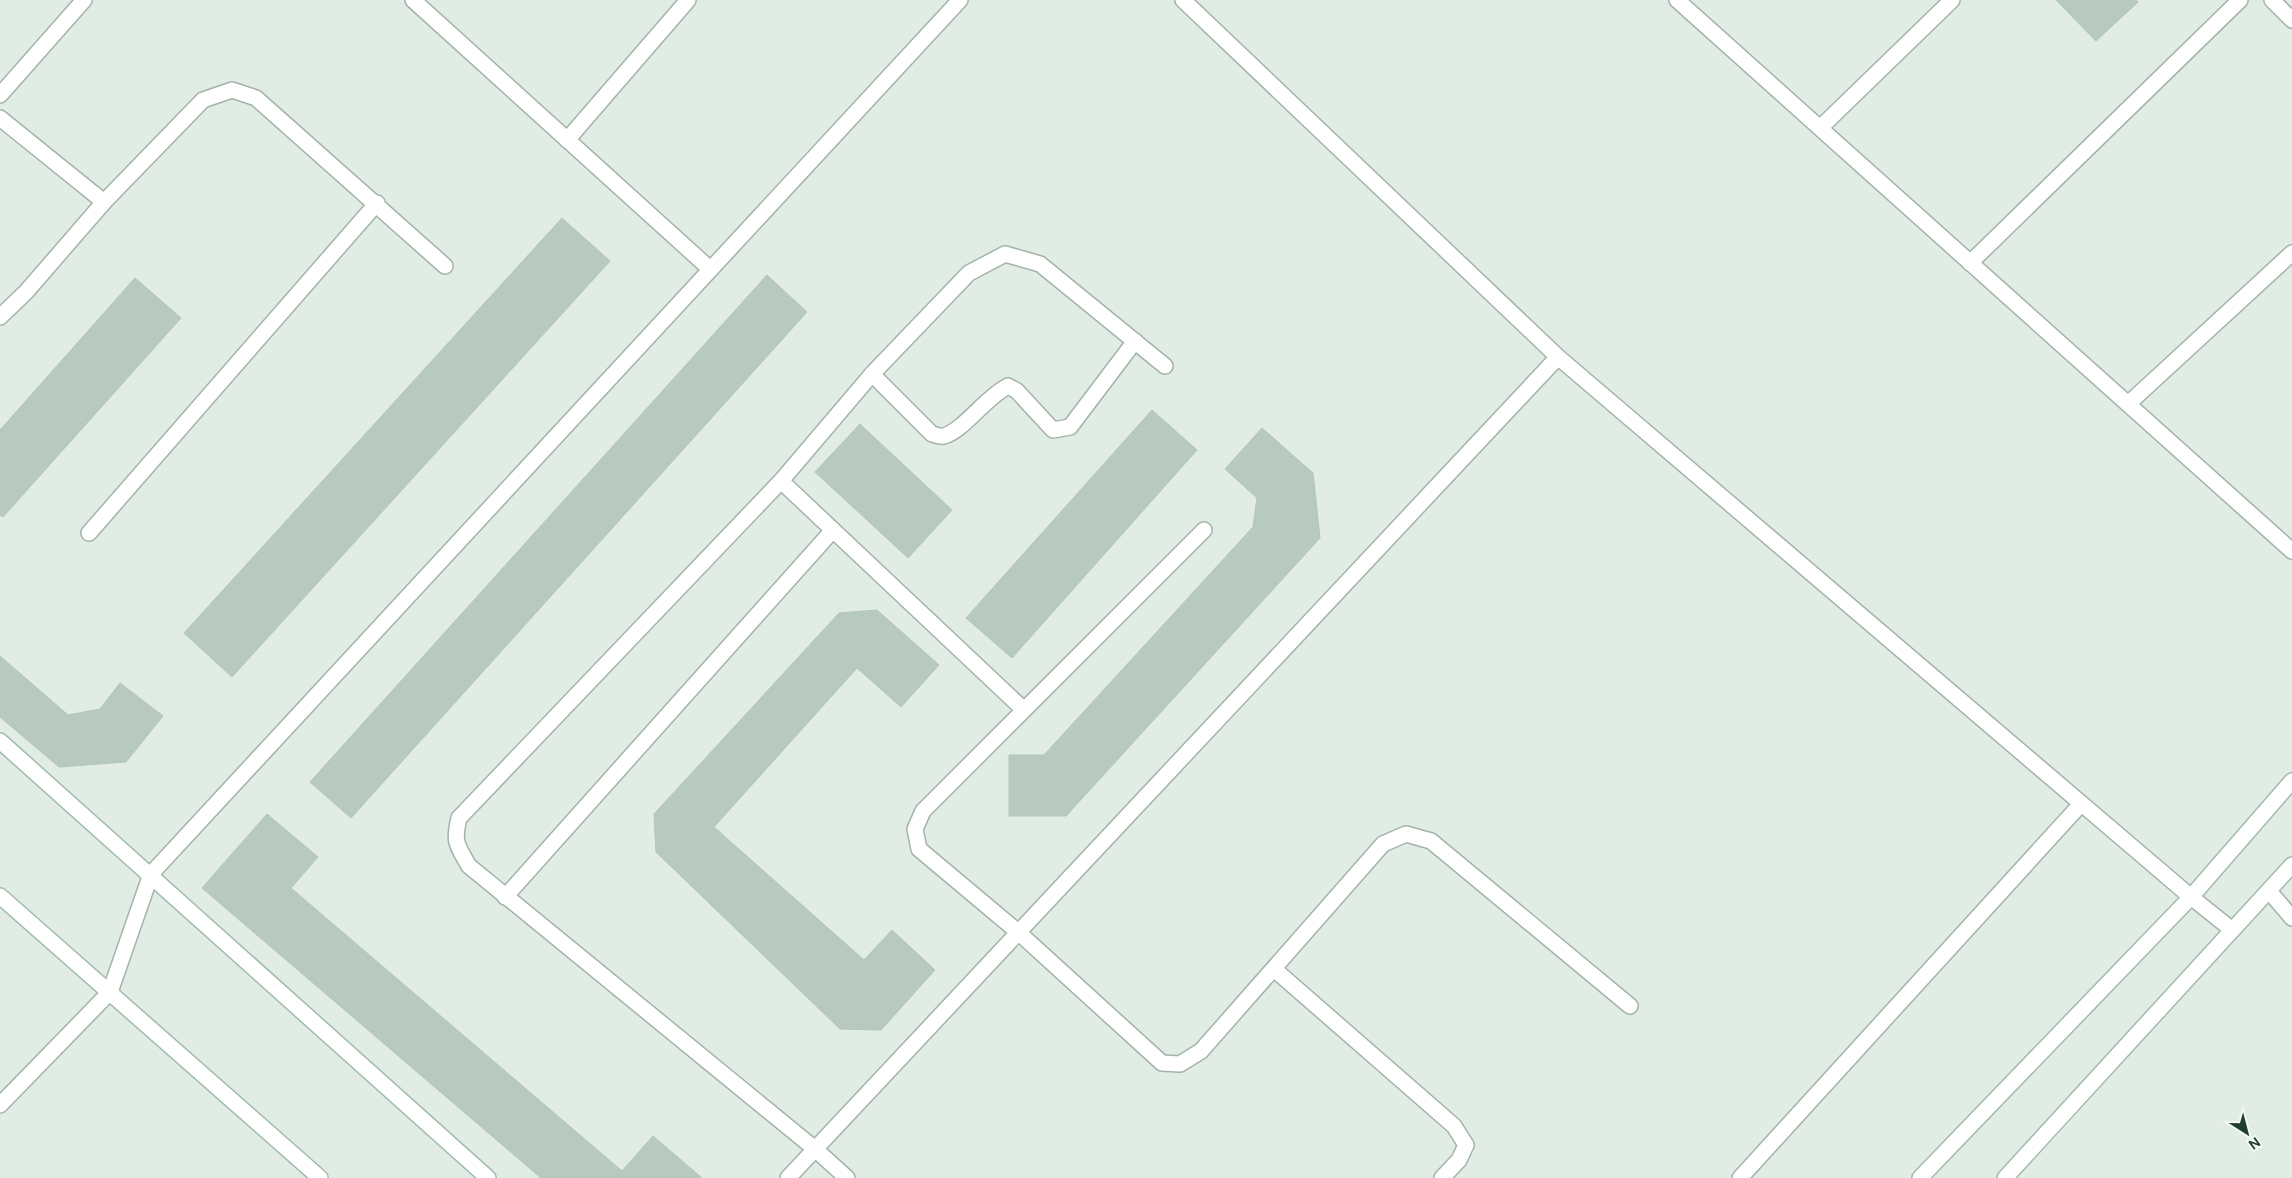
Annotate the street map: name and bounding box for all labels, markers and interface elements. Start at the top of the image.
north arrow [2222,1108,2272,1158]
text: N [2245,1133,2264,1154]

